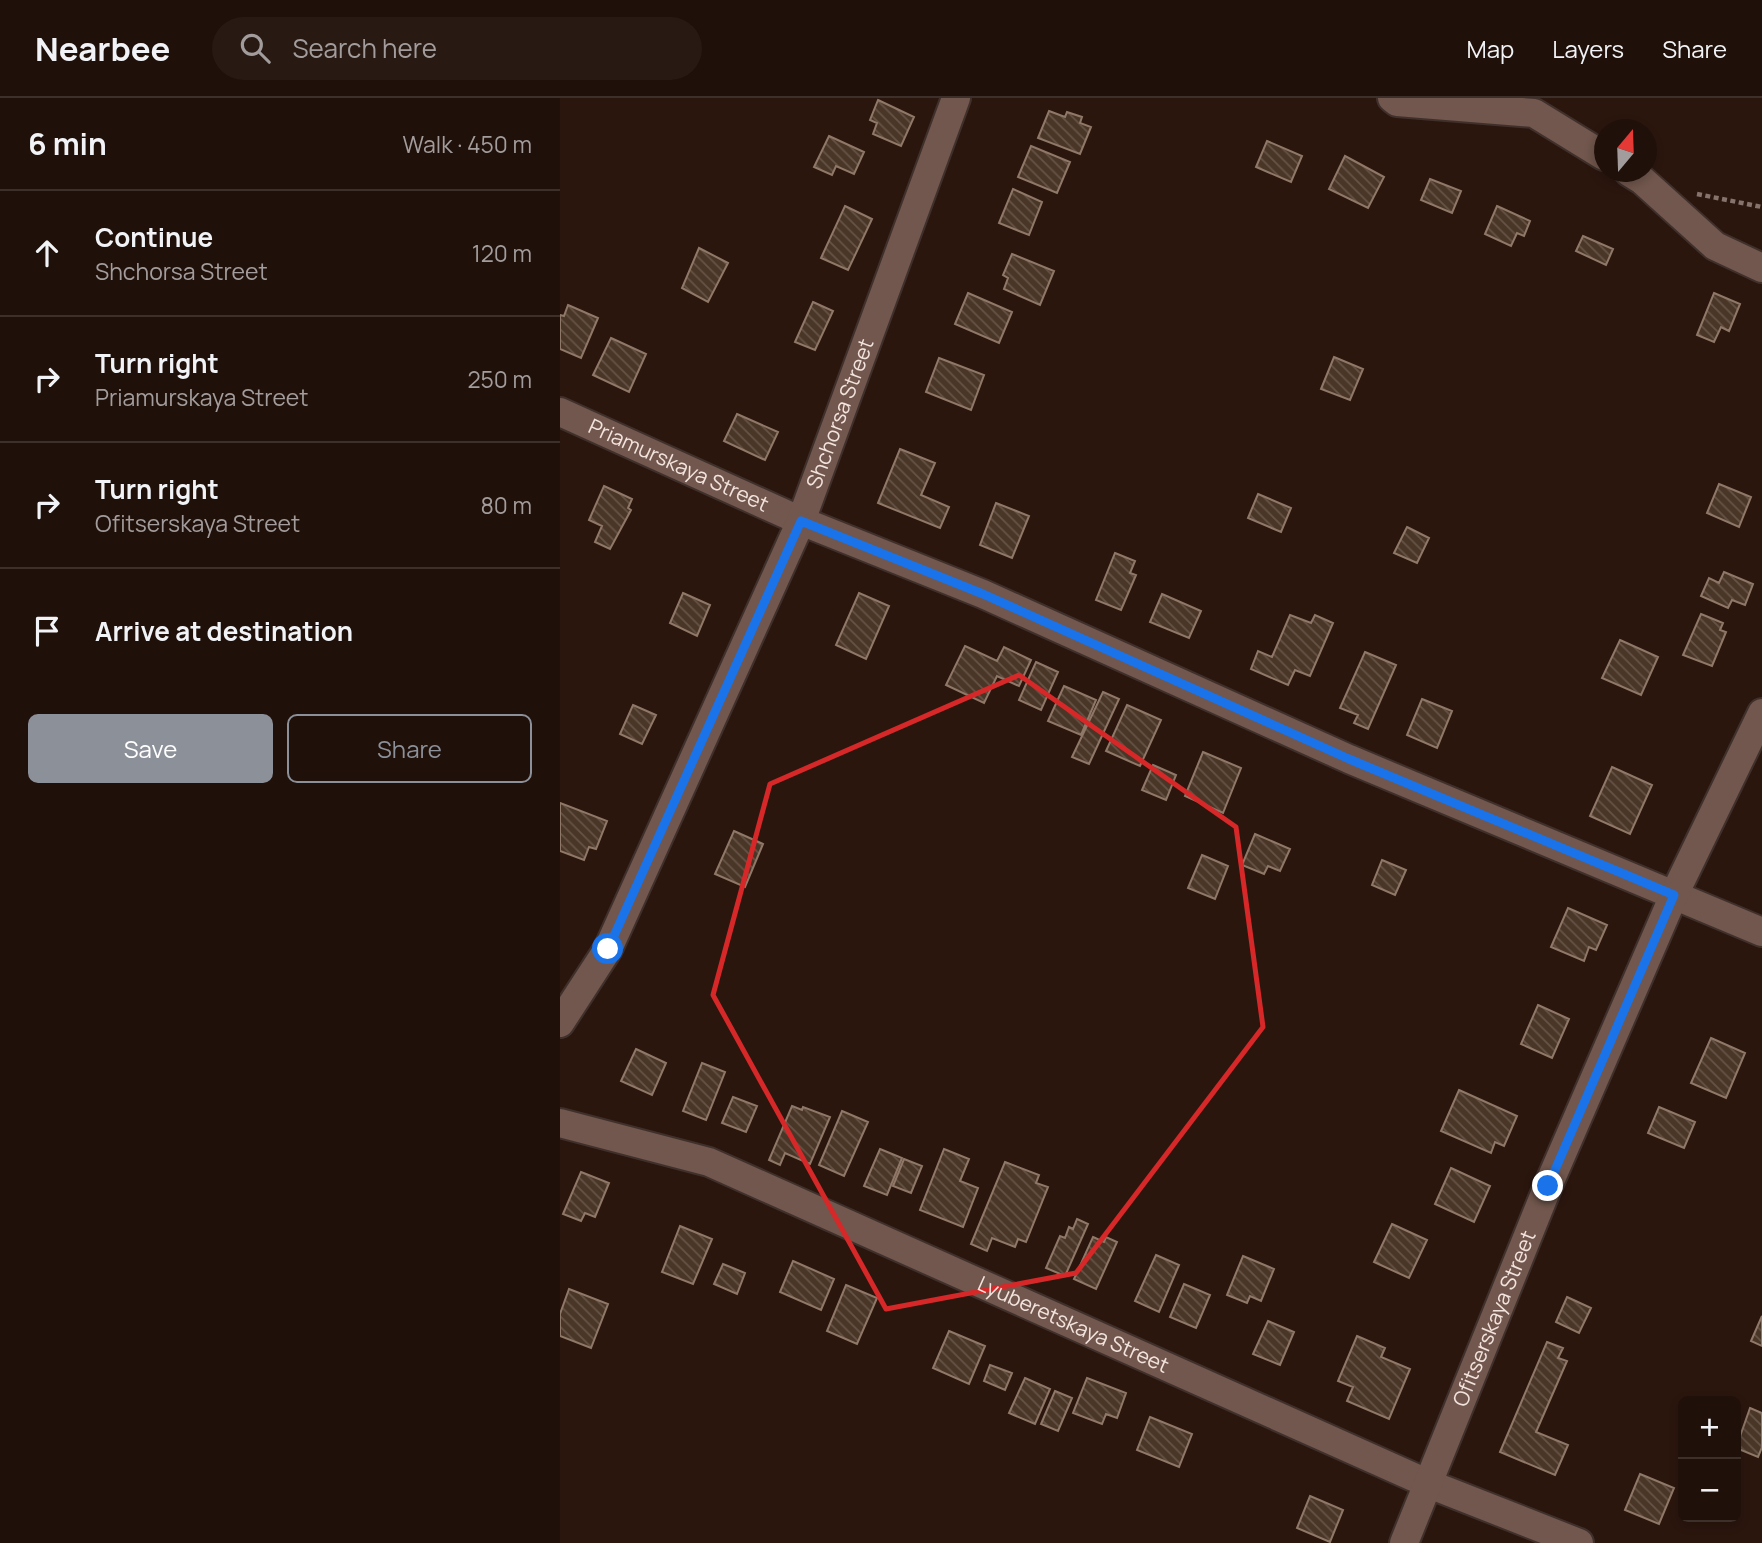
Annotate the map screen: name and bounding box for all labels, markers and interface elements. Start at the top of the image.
search box [212,17,702,80]
text: Nearbee [35,26,170,71]
icon: search [236,29,274,67]
text: Search here [292,30,437,66]
text: Map [1467,32,1514,65]
text: Layers [1552,32,1624,65]
text: Share [1662,32,1727,65]
north arrow [1594,119,1657,182]
text: 6 min [28,123,107,164]
text: Walk · 450 m [403,128,532,160]
text: Continue [95,219,213,255]
icon: ahead [28,234,66,272]
text: 120 m [472,237,532,269]
text: Shchorsa Street [95,255,268,287]
street label: Shchorsa Street [799,334,880,492]
text: Turn right [95,345,219,381]
icon: right [28,360,66,398]
text: 250 m [467,363,532,395]
text: Priamurskaya Street [95,381,309,413]
street label: Priamurskaya Street [584,412,774,518]
text: Turn right [95,471,219,507]
icon: right [28,486,66,524]
text: 80 m [481,489,532,521]
text: Ofitserskaya Street [95,507,300,539]
icon: arrive [28,612,66,650]
text: Arrive at destination [95,613,353,649]
button: Save [28,714,273,783]
button: Share [287,714,532,783]
route start [592,933,623,964]
route end [1532,1170,1563,1201]
street label: Ofitserskaya Street [1446,1226,1542,1410]
street label: Lyuberetskaya Street [974,1269,1174,1379]
map controls [1678,1396,1741,1522]
button: + [1678,1396,1741,1459]
button: − [1678,1459,1741,1522]

